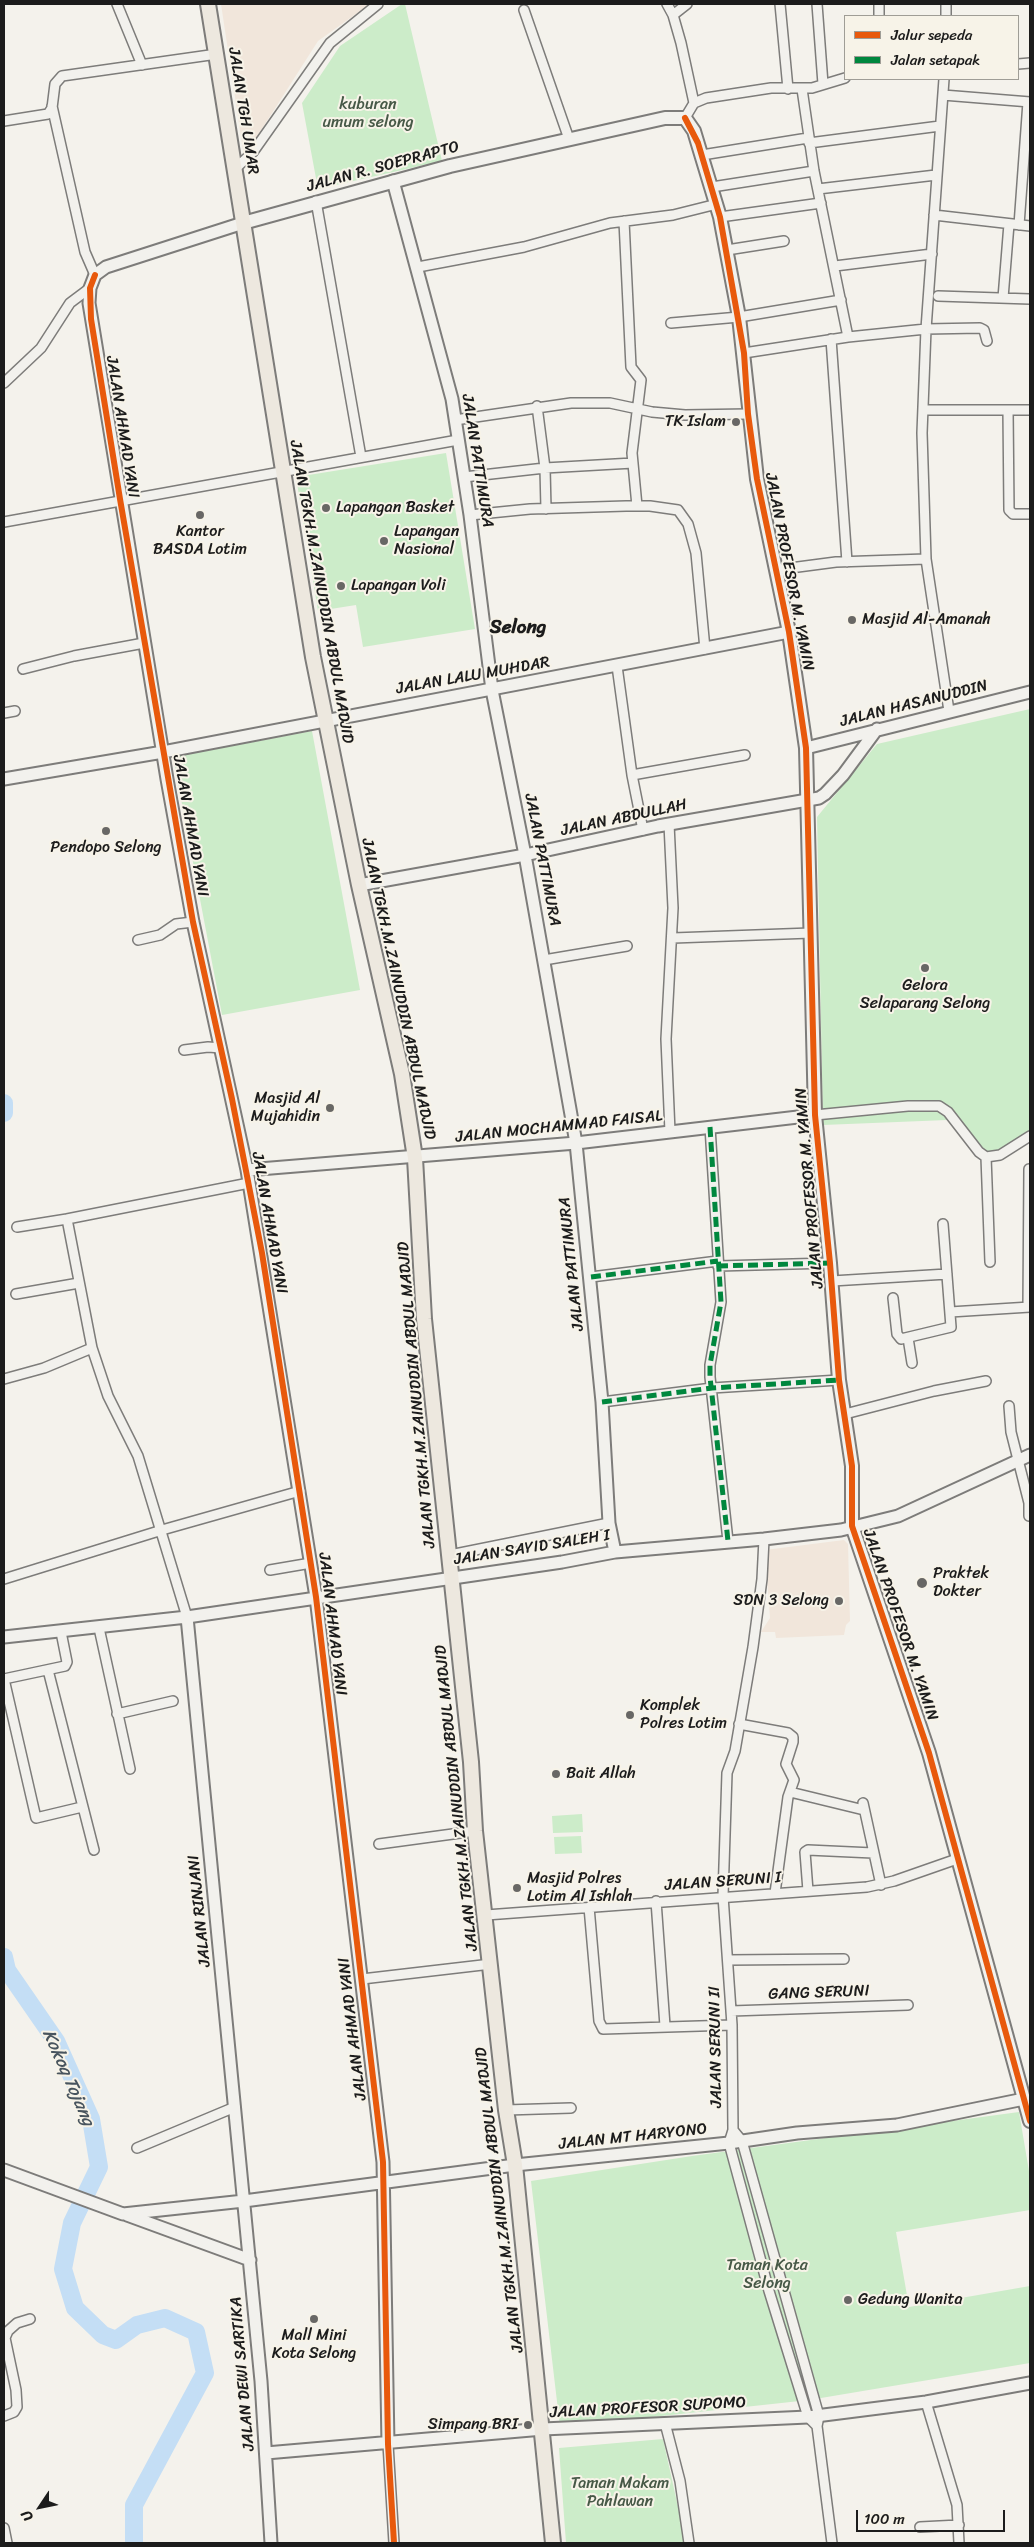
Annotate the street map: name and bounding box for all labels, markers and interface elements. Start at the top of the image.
legend [844,15,1019,80]
text: Jalur sepeda [891,22,972,48]
street label: JALAN TGH UMAR [223,46,263,176]
text: Jalan setapak [891,47,980,73]
park label: kuburan umum selong [323,95,413,133]
street label: JALAN R. SOEPRAPTO [305,137,461,197]
street label: JALAN AHMAD YANI [101,355,143,499]
street label: JALAN PATTIMURA [457,393,497,529]
place label: TK Islam [665,412,726,432]
marker: TK Islam [730,416,742,428]
street label: JALAN TGKH.M.ZAINUDDIN ABDUL MADJID [285,439,357,745]
street label: JALAN PROFESOR M. YAMIN [760,471,818,673]
place label: Lapangan Basket [336,498,454,518]
marker: Lapangan Basket [320,502,332,514]
marker: Kantor BASDA Lotim [194,509,206,521]
place label: Kantor BASDA Lotim [153,522,247,560]
place label: Lapangan Nasional [394,522,459,560]
marker: Lapangan Nasional [378,535,390,547]
place label: Lapangan Voli [351,576,446,596]
marker: Lapangan Voli [335,580,347,592]
place label: Masjid Al-Amanah [862,610,991,630]
marker: Masjid Al-Amanah [846,614,858,626]
district label: Selong [490,617,546,639]
street label: JALAN LALU MUHDAR [395,653,551,699]
street label: JALAN HASANUDDIN [838,676,990,732]
street label: JALAN AHMAD YANI [168,754,212,898]
street label: JALAN PATTIMURA [520,792,564,928]
street label: JALAN ABDULLAH [559,795,689,841]
marker: Pendopo Selong [100,825,112,837]
street label: JALAN TGKH.M.ZAINUDDIN ABDUL MADJID [357,837,439,1141]
place label: Pendopo Selong [50,838,162,858]
marker: Gelora Selaparang Selong [919,962,931,974]
place label: Gelora Selaparang Selong [860,976,990,1014]
street label: JALAN PROFESOR M. YAMIN [792,1087,828,1289]
place label: Masjid Al Mujahidin [251,1089,320,1127]
marker: Masjid Al Mujahidin [324,1102,336,1114]
street label: JALAN MOCHAMMAD FAISAL [455,1107,663,1147]
street label: JALAN AHMAD YANI [247,1151,291,1295]
street label: JALAN PATTIMURA [555,1196,589,1332]
street label: JALAN TGKH.M.ZAINUDDIN ABDUL MADJID [394,1241,440,1549]
street label: JALAN SAYID SALEH I [453,1526,611,1570]
street label: JALAN PROFESOR M. YAMIN [858,1527,942,1723]
street label: JALAN AHMAD YANI [314,1552,350,1696]
place label: Praktek Dokter [933,1564,989,1602]
marker: Praktek Dokter [915,1576,929,1590]
place label: SDN 3 Selong [733,1591,829,1611]
marker: SDN 3 Selong [833,1595,845,1607]
street label: JALAN TGKH.M.ZAINUDDIN ABDUL MADJID [431,1644,483,1952]
place label: Komplek Polres Lotim [640,1696,727,1734]
marker: Komplek Polres Lotim [624,1709,636,1721]
place label: Bait Allah [566,1764,636,1784]
marker: Bait Allah [550,1768,562,1780]
street label: JALAN RINJANI [185,1854,215,1968]
street label: JALAN SERUNI I [664,1868,782,1896]
place label: Masjid Polres Lotim Al Ishlah [527,1869,633,1907]
marker: Masjid Polres Lotim Al Ishlah [511,1882,523,1894]
street label: JALAN AHMAD YANI [335,1957,371,2101]
street label: GANG SERUNI [768,1982,870,2004]
street label: JALAN SERUNI II [705,1986,727,2108]
water label: Kokoq Tojang [37,2026,99,2130]
street label: JALAN TGKH.M.ZAINUDDIN ABDUL MADJID [472,2046,528,2354]
street label: JALAN MT HARYONO [558,2120,708,2154]
park label: Taman Kota Selong [726,2256,808,2294]
place label: Gedung Wanita [858,2290,962,2310]
marker: Gedung Wanita [842,2294,854,2306]
street label: JALAN DEWI SARTIKA [227,2296,259,2452]
marker: Mall Mini Kota Selong [308,2313,320,2325]
place label: Mall Mini Kota Selong [272,2326,356,2364]
street label: JALAN PROFESOR SUPOMO [549,2393,747,2423]
place label: Simpang BRI [428,2415,518,2435]
marker: Simpang BRI [522,2419,534,2431]
park label: Taman Makam Pahlawan [571,2474,669,2512]
north arrow [15,2482,65,2532]
scale bar [859,2500,1008,2532]
text: U [14,2505,40,2527]
text: 100 m [864,2506,905,2532]

